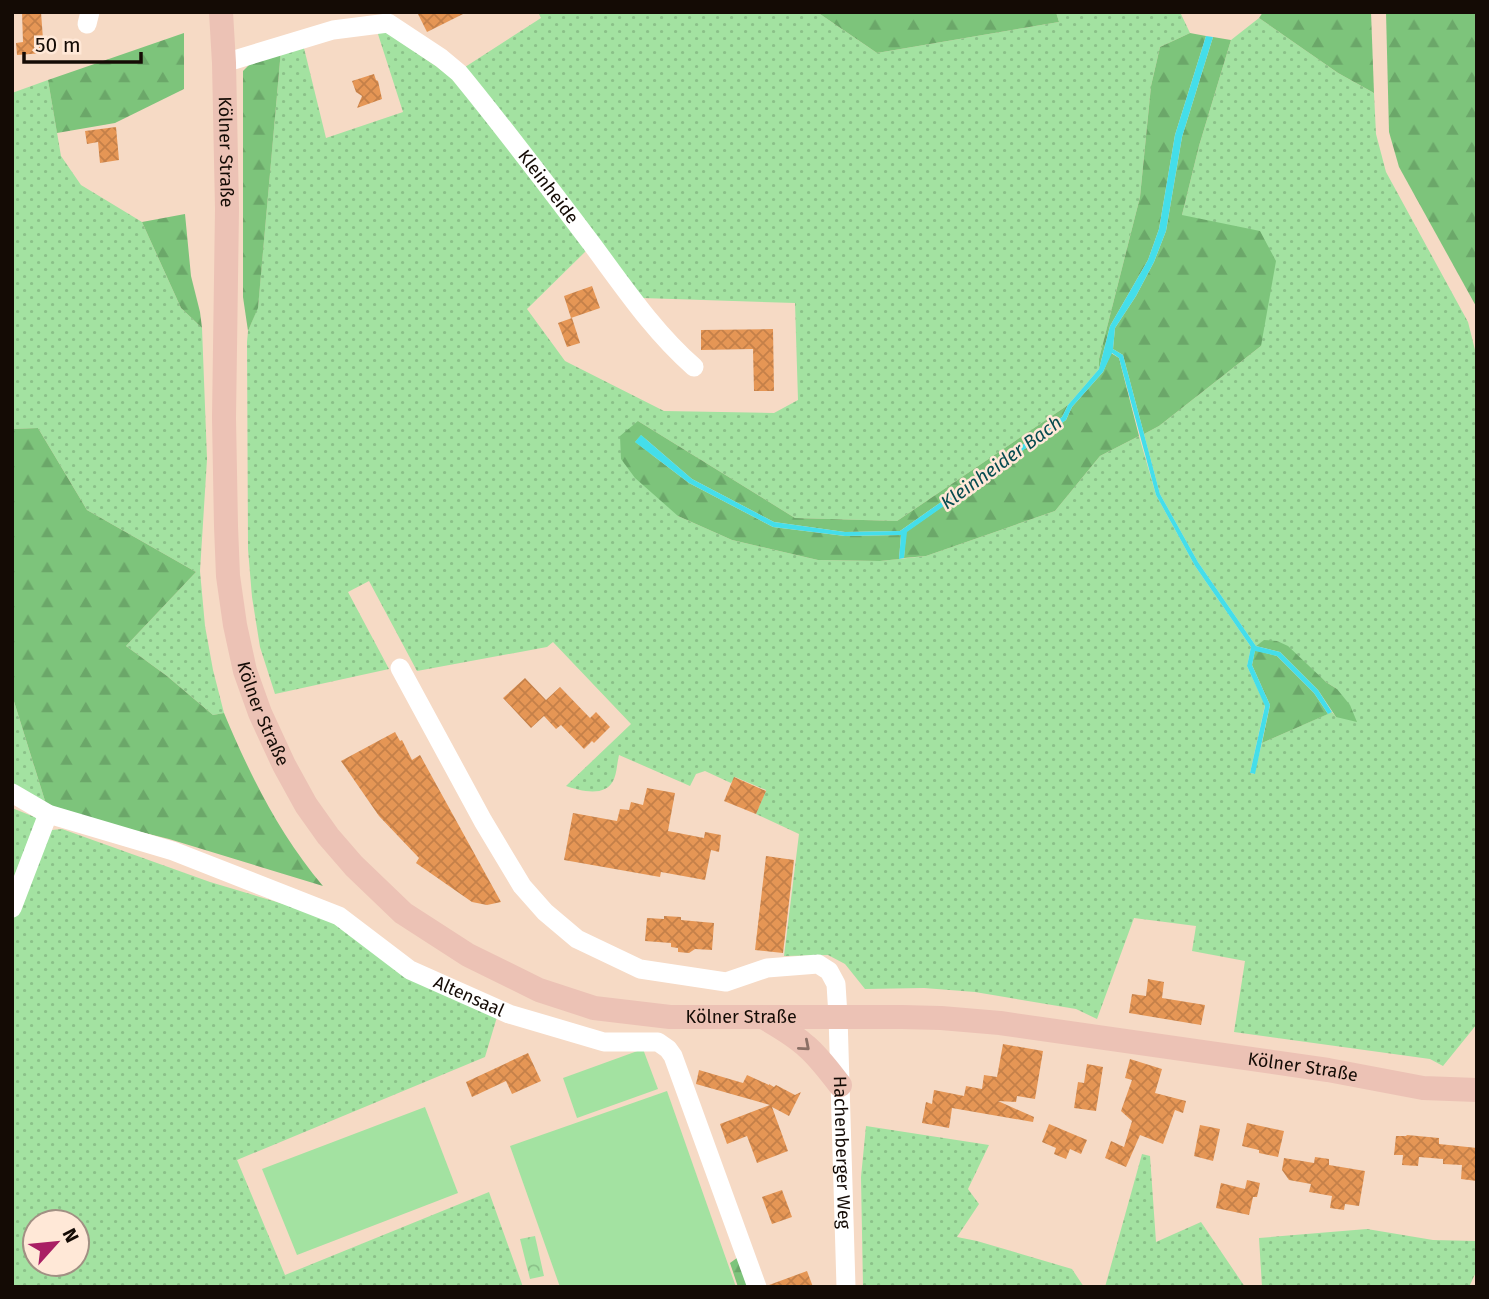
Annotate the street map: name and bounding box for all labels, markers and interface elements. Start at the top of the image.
scale bar [24,21,142,65]
text: 50 m [35,32,81,58]
street label: Kölner Straße [214,96,238,208]
street label: Kleinheide [513,145,584,228]
water label: Kleinheider Bach [936,411,1066,514]
street label: Kölner Straße [232,660,294,770]
street label: Altensaal [430,971,508,1021]
street label: Kölner Straße [686,1006,797,1028]
one-way arrow [797,1038,810,1050]
street label: Kölner Straße [1246,1048,1360,1086]
street label: Hachenberger Weg [829,1075,855,1230]
north arrow [21,1208,91,1278]
text: N [58,1225,84,1246]

